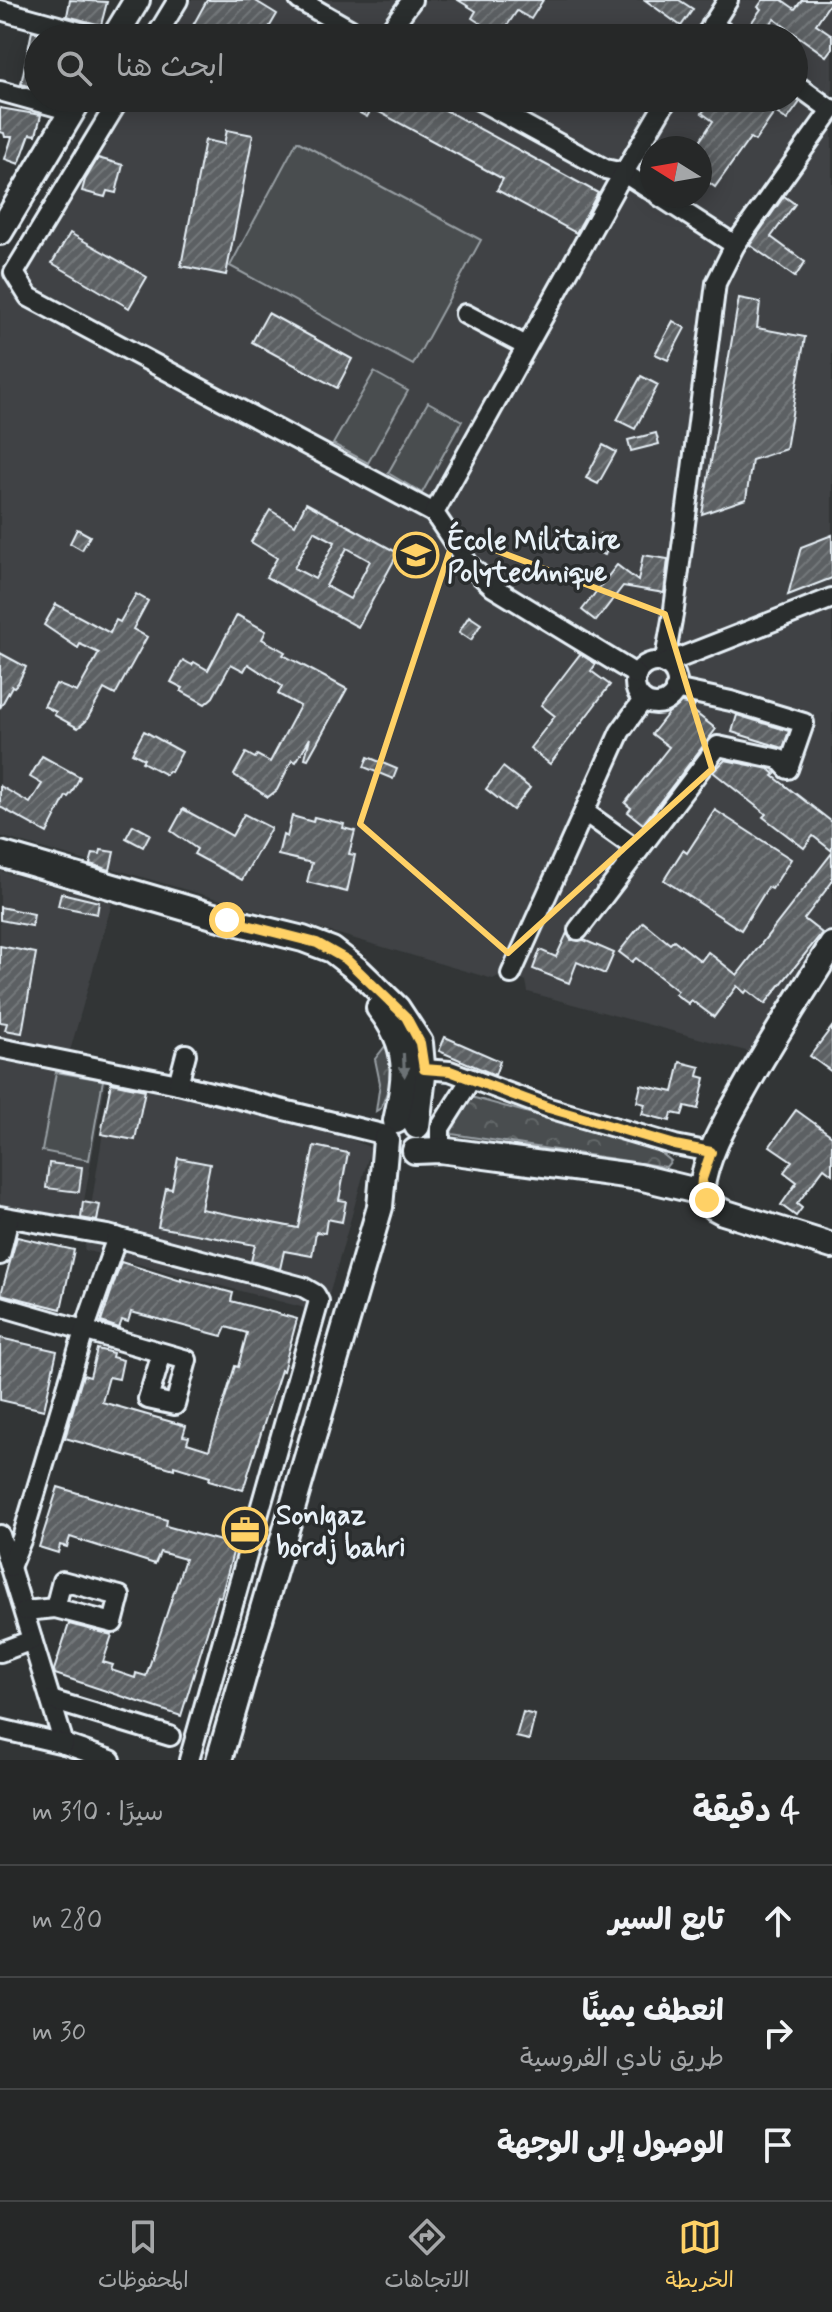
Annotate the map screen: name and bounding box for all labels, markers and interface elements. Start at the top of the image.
search box [24,24,808,112]
icon: search [52,46,96,90]
text: ابحث هنا [116,48,224,87]
north arrow [640,136,712,208]
place label: École Militaire Polytechnique [447,521,621,592]
school or university icon: École Militaire Polytechnique [392,531,440,579]
route start [209,902,245,938]
one-way arrow [397,1053,410,1079]
route end [689,1182,725,1218]
place label: Sonlgaz bordj bahri [276,1498,405,1567]
office icon: Sonlgaz bordj bahri [221,1506,269,1554]
text: 4 دقيقة [693,1789,800,1834]
text: سيرًا · 310 m [32,1796,164,1830]
icon: ahead [756,1899,800,1943]
text: تابع السير [609,1901,724,1940]
text: 280 m [32,1904,102,1938]
text: انعطف يمينًا [582,1992,724,2031]
icon: right [756,2011,800,2055]
text: 30 m [32,2016,86,2050]
text: طريق نادي الفروسية [520,2042,724,2076]
icon: arrive [756,2123,800,2167]
text: الوصول إلى الوجهة [497,2125,724,2164]
tab: المحفوظات [98,2215,189,2299]
tab: الاتجاهات [384,2215,469,2299]
tab: الخريطة [665,2215,734,2299]

